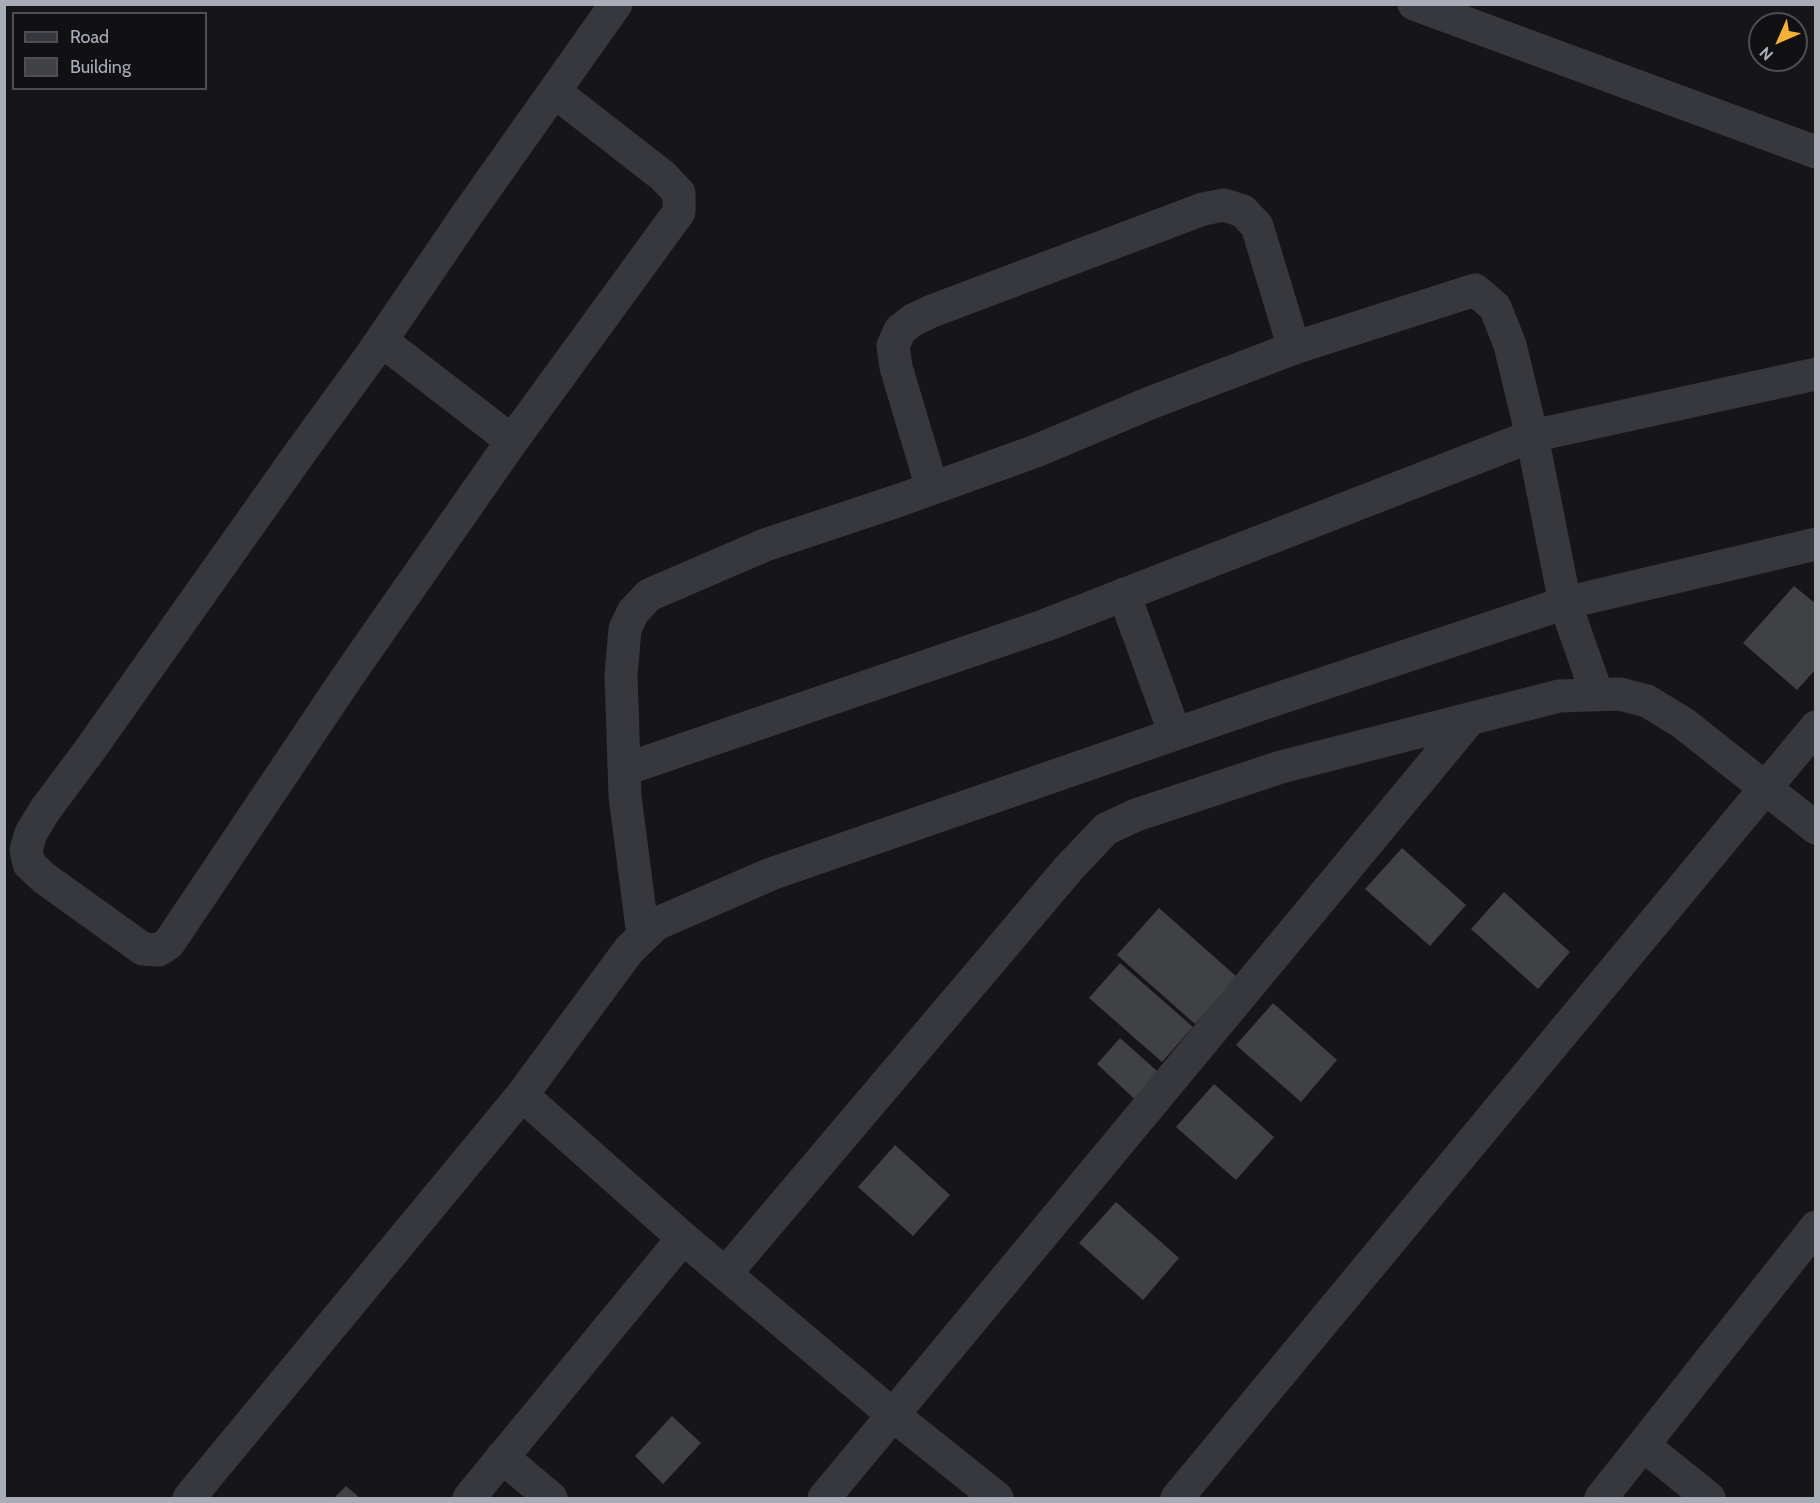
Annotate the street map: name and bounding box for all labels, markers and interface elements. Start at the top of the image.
legend [12,12,207,90]
north arrow [1748,12,1808,72]
text: Road [70,26,109,48]
text: N [1756,43,1777,64]
text: Building [70,56,131,78]

